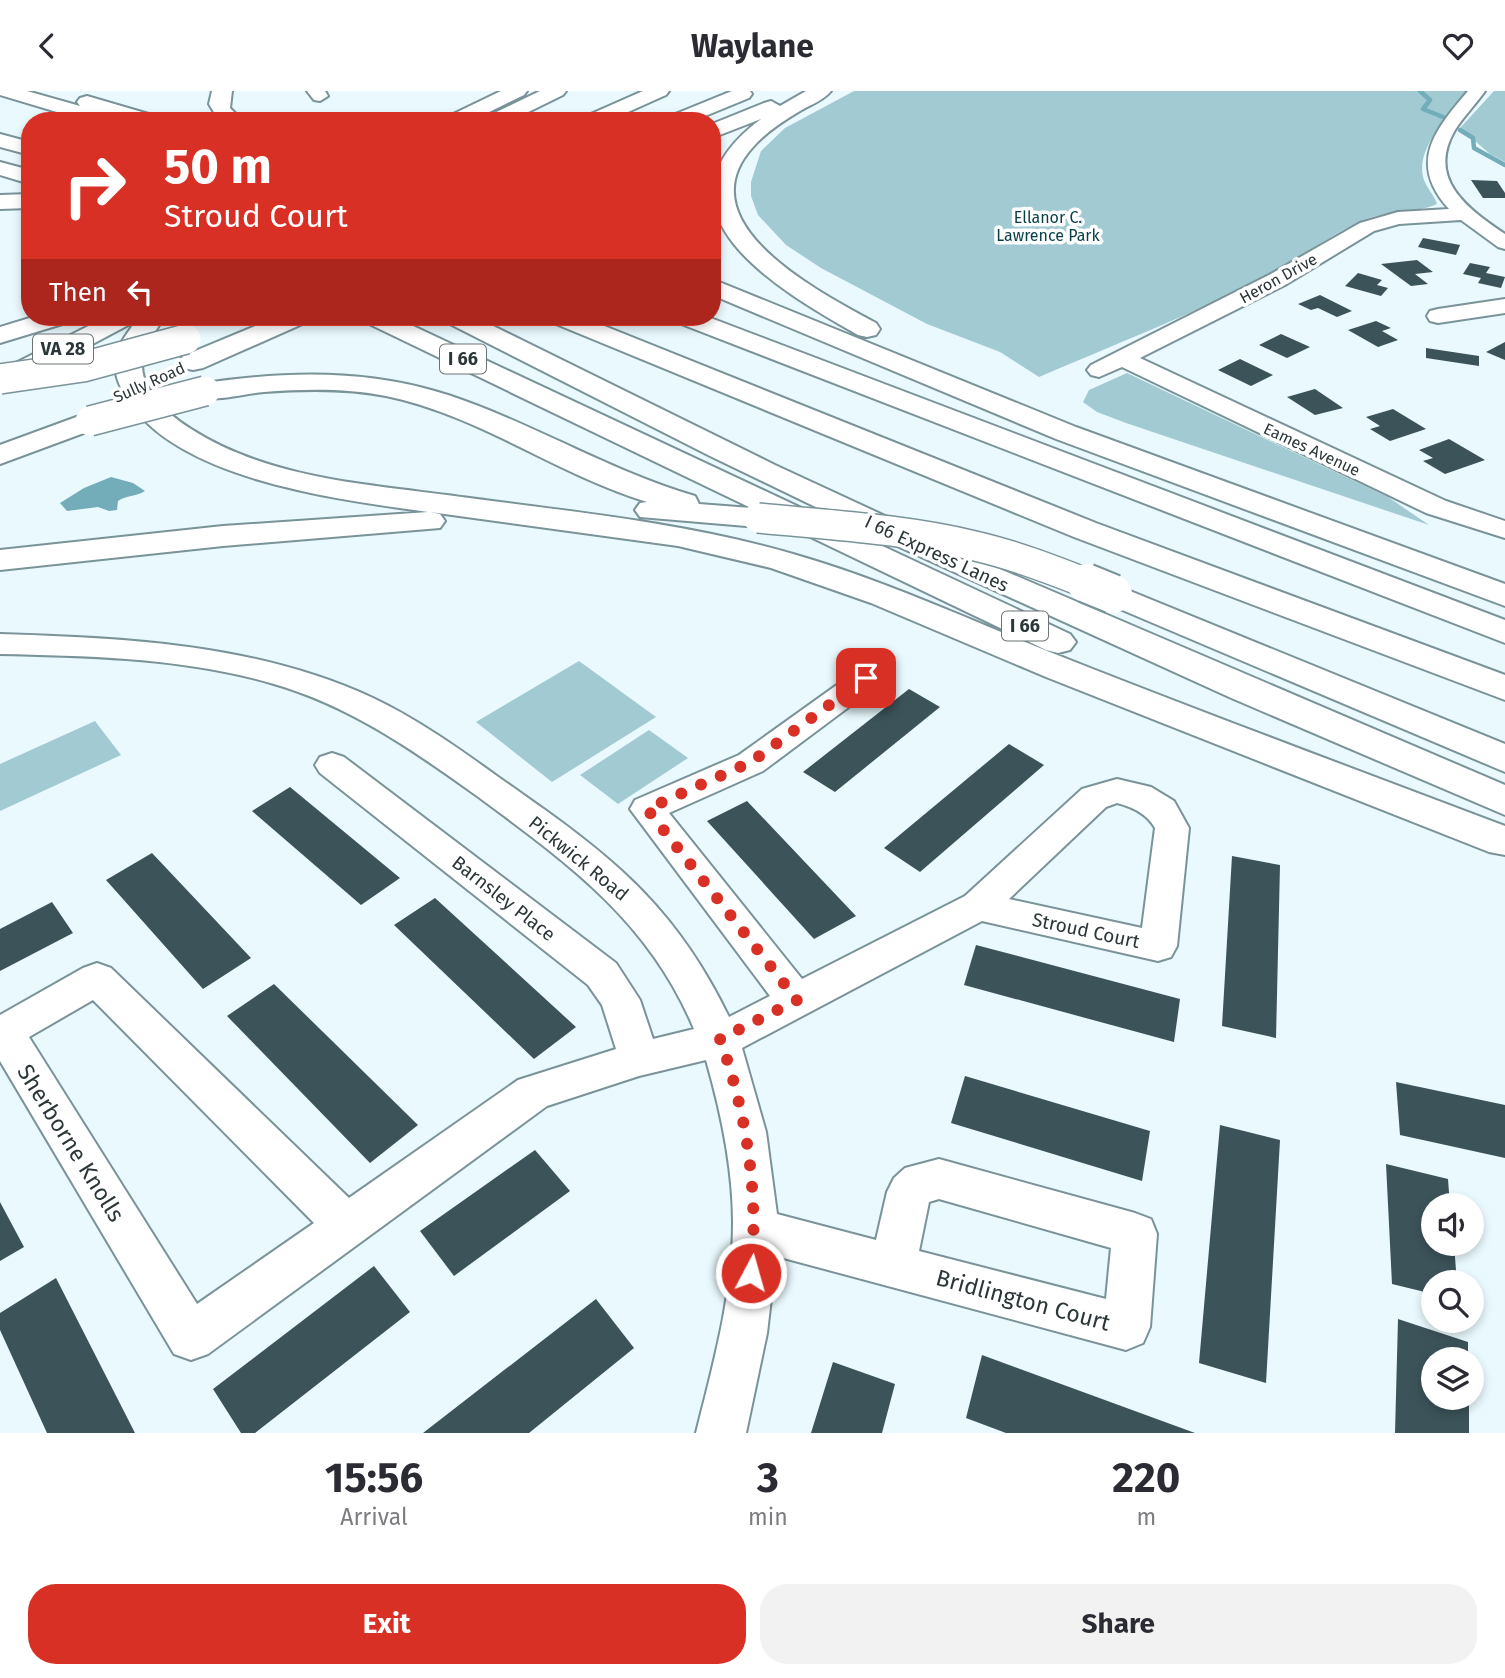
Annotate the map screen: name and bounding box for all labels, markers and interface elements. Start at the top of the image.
icon: back [28,27,66,65]
text: Waylane [691,27,814,65]
icon: heart [1439,27,1477,65]
text: 50 m [164,137,272,196]
icon: right [49,140,140,231]
text: Stroud Court [164,197,348,235]
park label: Ellanor C. Lawrence Park [996,208,1101,245]
street label: Heron Drive [1236,249,1320,308]
icon: left [121,273,159,311]
text: Then [49,277,107,308]
road number: VA 28 [33,335,93,363]
road number: I 66 [440,345,486,373]
street label: Sully Road [111,358,188,407]
street label: Eames Avenue [1260,419,1363,480]
street label: I 66 Express Lanes [861,510,1013,597]
road number: I 66 [1002,611,1048,641]
pin [836,648,896,708]
icon: arrive [847,659,885,697]
street label: Pickwick Road [524,811,633,906]
street label: Barnsley Place [447,851,560,946]
street label: Stroud Court [1030,908,1142,953]
street label: Sherborne Knolls [11,1059,131,1227]
map controls [1421,1193,1484,1410]
button: sound [1421,1193,1484,1256]
position arrow [714,1236,788,1310]
street label: Bridlington Court [933,1263,1114,1337]
button: search [1421,1270,1484,1333]
button: layers [1421,1347,1484,1410]
text: 15:56 [325,1453,423,1503]
text: 3 [757,1453,779,1503]
text: 220 [1112,1453,1180,1503]
text: Arrival [340,1503,408,1531]
text: min [748,1503,788,1531]
text: m [1136,1503,1156,1531]
button: Exit [28,1584,746,1664]
button: Share [760,1584,1477,1664]

